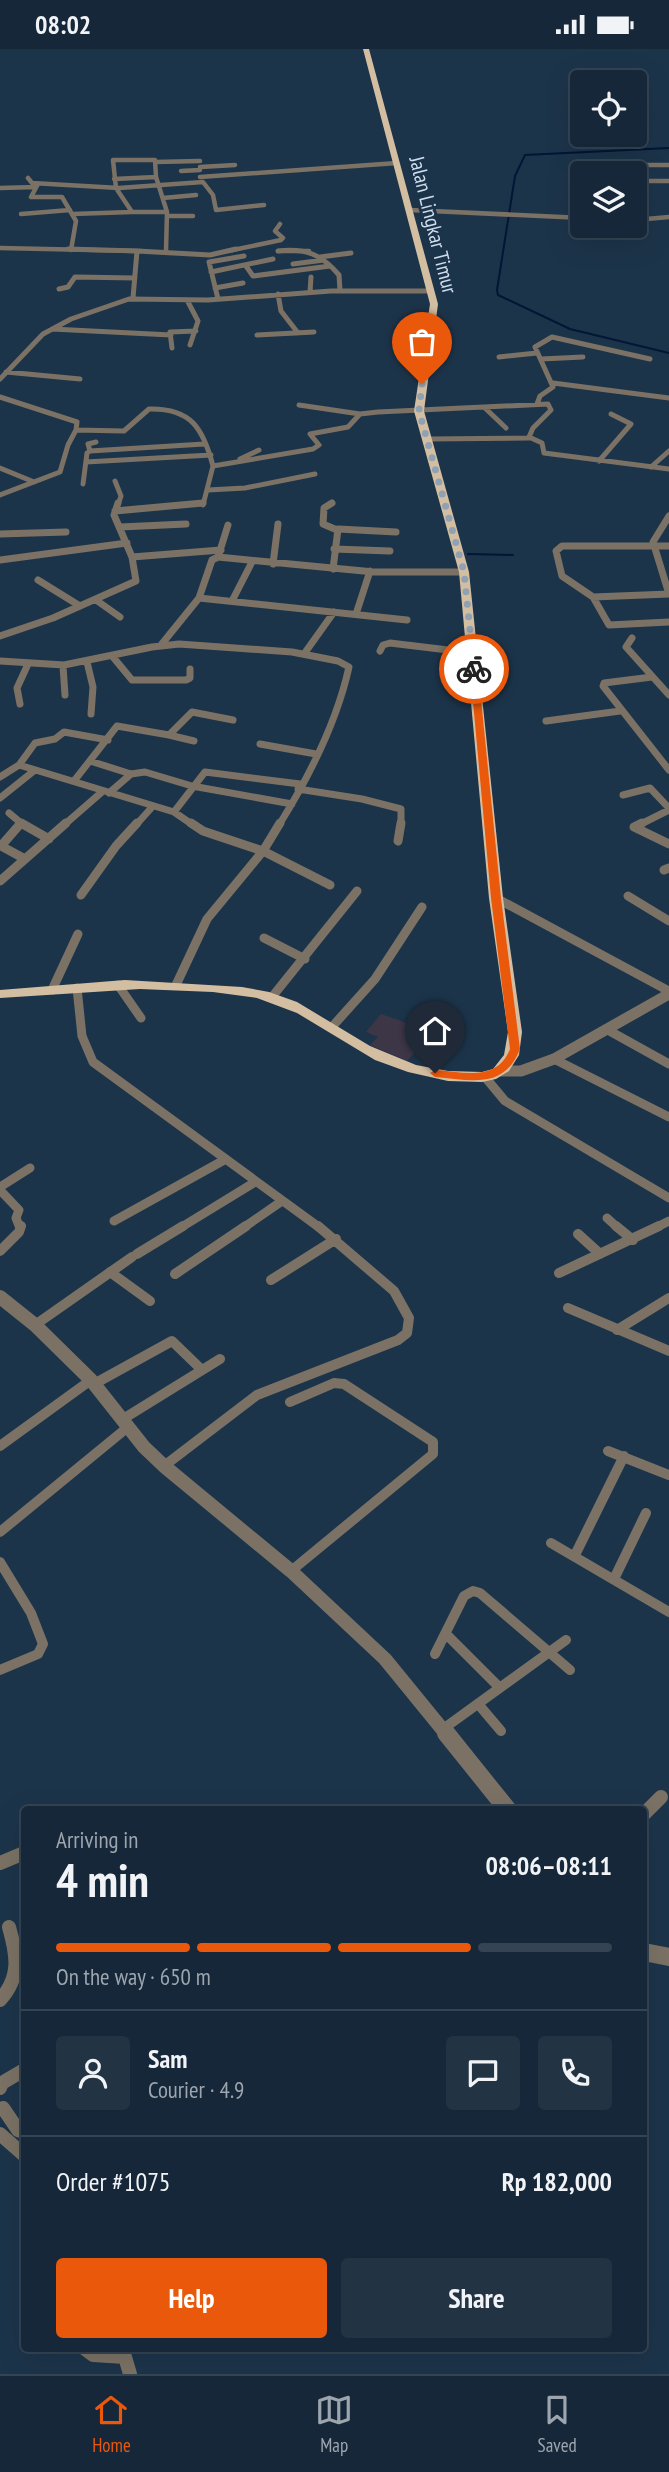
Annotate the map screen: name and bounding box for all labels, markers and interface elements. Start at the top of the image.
text: 08:02 [35,8,91,41]
map controls [570,70,647,238]
button: locate [570,70,647,147]
street label: Jalan Lingkar Timur [403,152,464,297]
button: layers [570,161,647,238]
pin [392,312,452,384]
icon: bag [403,323,441,361]
courier [439,634,509,704]
icon: bike [455,650,493,688]
pin [405,1001,465,1073]
icon: home [416,1012,454,1050]
text: Arriving in [56,1825,138,1854]
text: 08:06–08:11 [485,1849,612,1882]
text: 4 min [56,1850,149,1910]
text: On the way · 650 m [56,1962,211,1991]
button: person [56,2036,130,2110]
button: chat [446,2036,520,2110]
button: phone [538,2036,612,2110]
text: Sam [148,2042,187,2075]
text: Courier · 4.9 [148,2075,244,2104]
text: Order #1075 [56,2165,171,2198]
text: Rp 182,000 [502,2165,612,2198]
button: Help [56,2258,327,2338]
button: Share [341,2258,612,2338]
tab: Home [92,2391,131,2457]
tab: Map [315,2391,353,2457]
tab: Saved [538,2391,577,2457]

